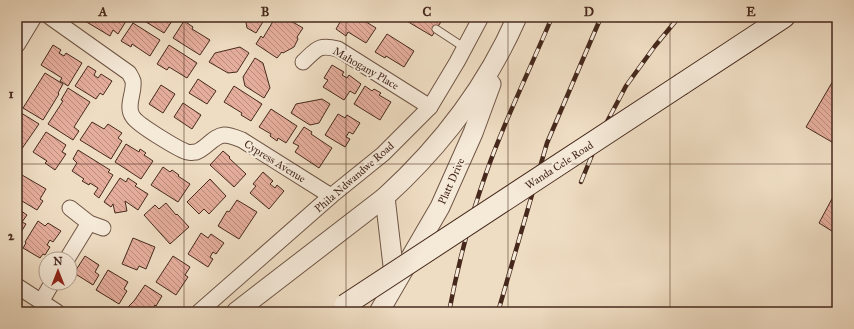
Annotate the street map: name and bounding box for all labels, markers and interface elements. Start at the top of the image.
text: A [98,4,108,20]
text: B [261,4,270,20]
text: C [423,4,432,20]
text: D [584,4,594,20]
text: E [746,4,756,20]
street label: Mahogany Place [331,44,401,93]
text: 1 [8,86,14,102]
street label: Cypress Avenue [242,137,308,186]
street label: Wanda Cele Road [523,138,596,192]
street label: Phila Ndwandwe Road [312,139,397,215]
street label: Platt Drive [435,156,468,206]
text: 2 [8,228,15,244]
north arrow [38,251,78,291]
text: N [53,255,63,268]

